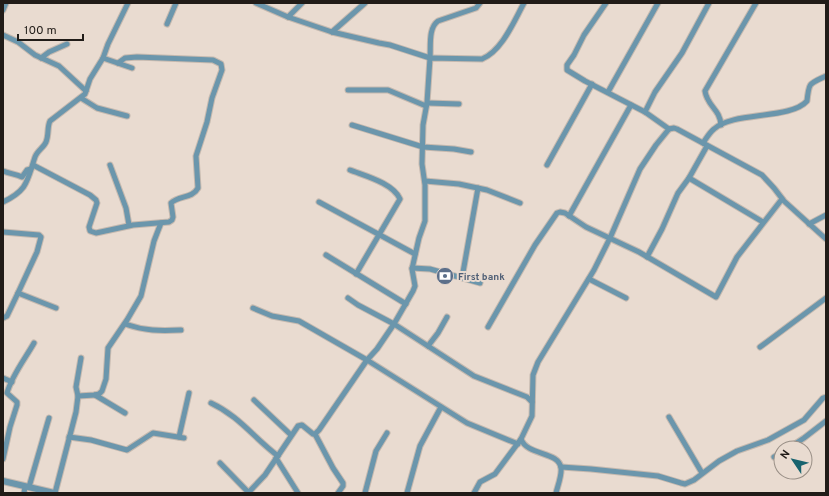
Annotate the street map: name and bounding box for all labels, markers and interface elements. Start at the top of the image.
scale bar [18,16,83,42]
text: 100 m [24,23,57,39]
bank icon: First bank [435,266,455,286]
place label: First bank [458,271,505,284]
north arrow [773,440,813,480]
text: N [778,448,794,462]

